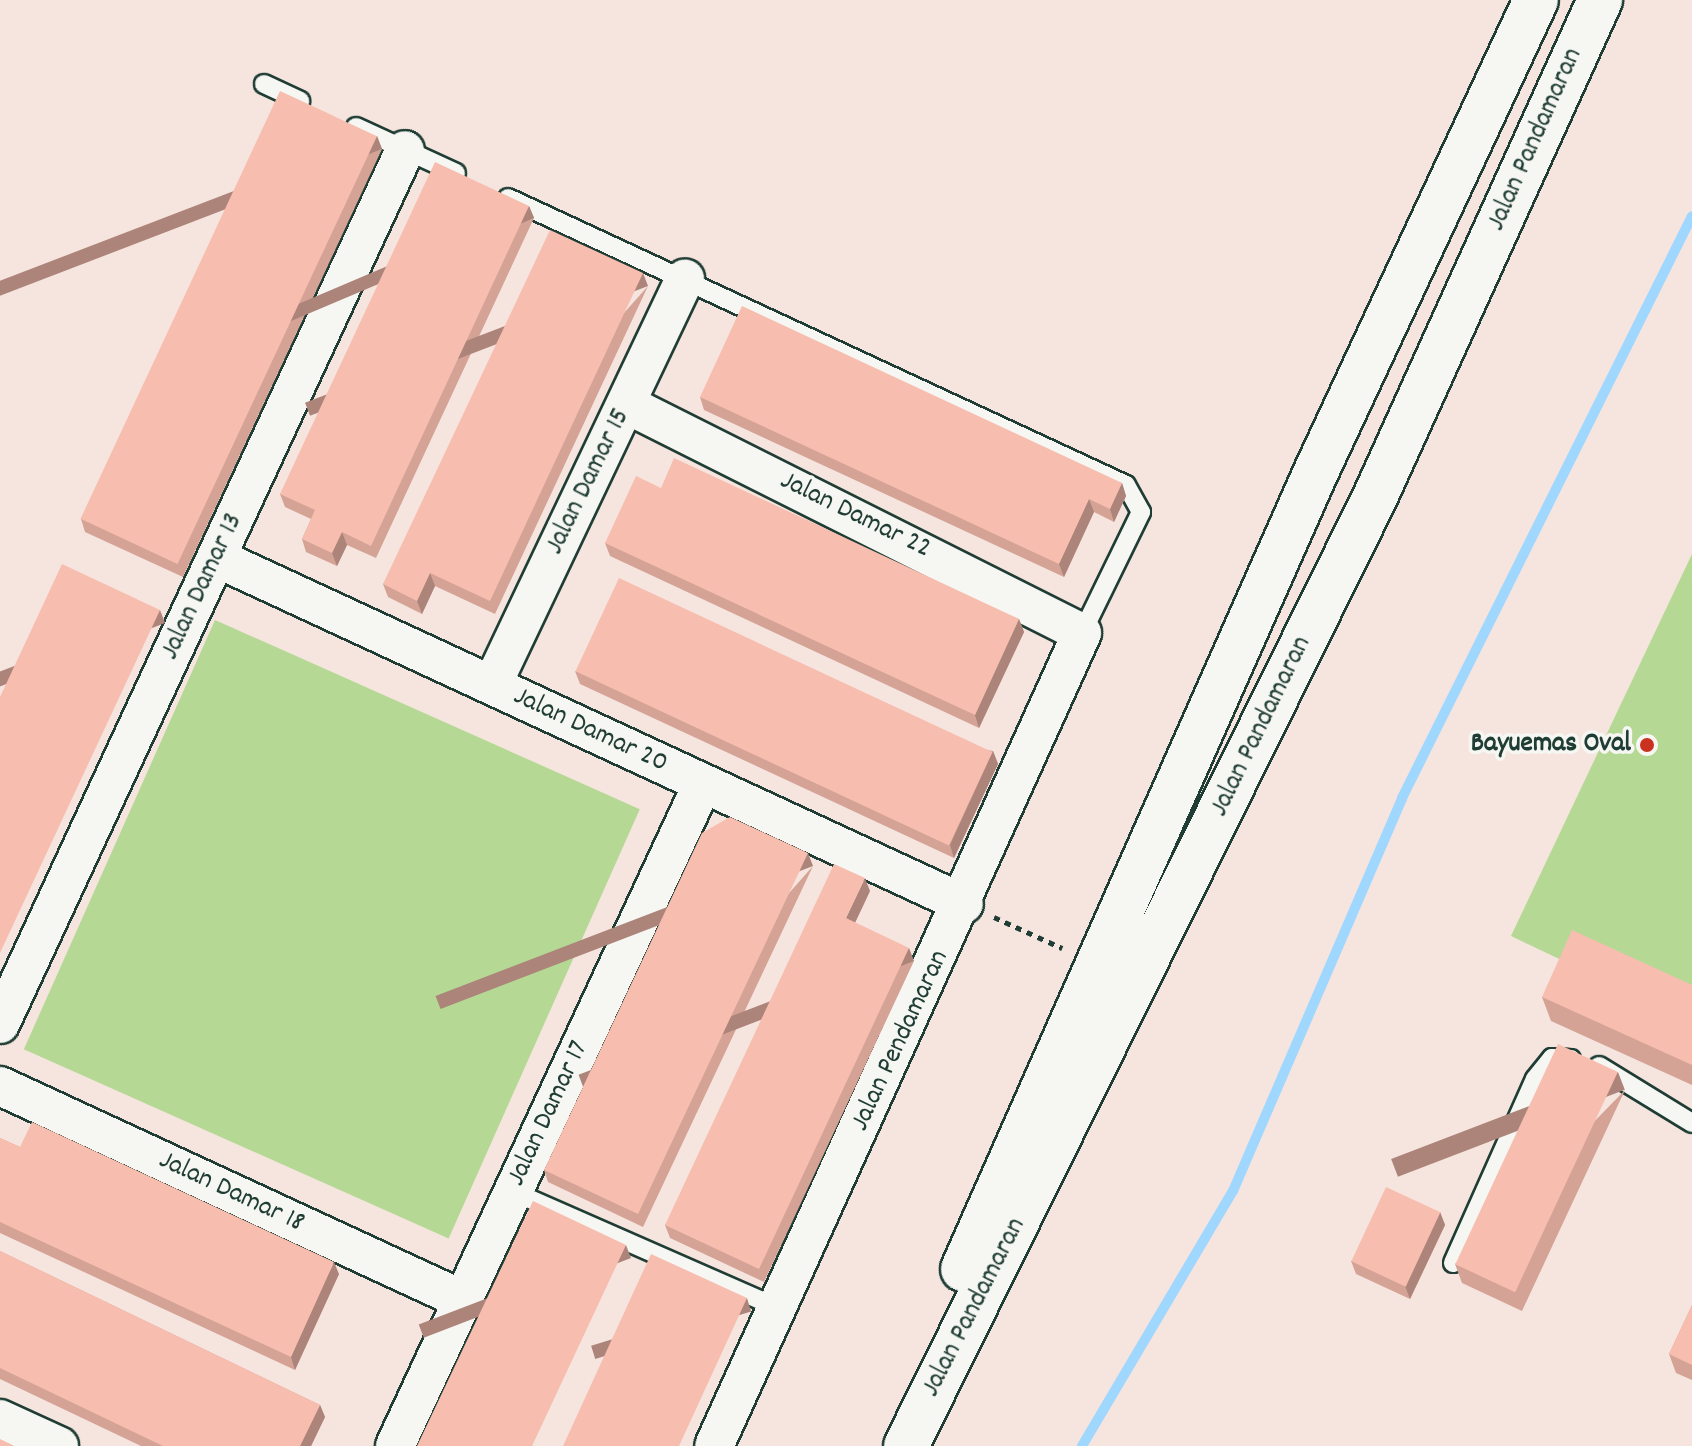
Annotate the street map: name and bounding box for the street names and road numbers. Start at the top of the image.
street label: Jalan Pandamaran [1481,43,1591,237]
street label: Jalan Damar 15 [539,403,639,561]
street label: Jalan Damar 22 [774,465,936,567]
street label: Jalan Damar 13 [154,508,252,666]
street label: Jalan Pandamaran [1204,631,1320,823]
street label: Jalan Damar 20 [507,681,673,781]
street label: Jalan Pendamaran [844,945,958,1137]
street label: Jalan Damar 17 [501,1036,597,1192]
street label: Jalan Damar 18 [153,1145,309,1241]
street label: Jalan Pandamaran [915,1213,1035,1403]

